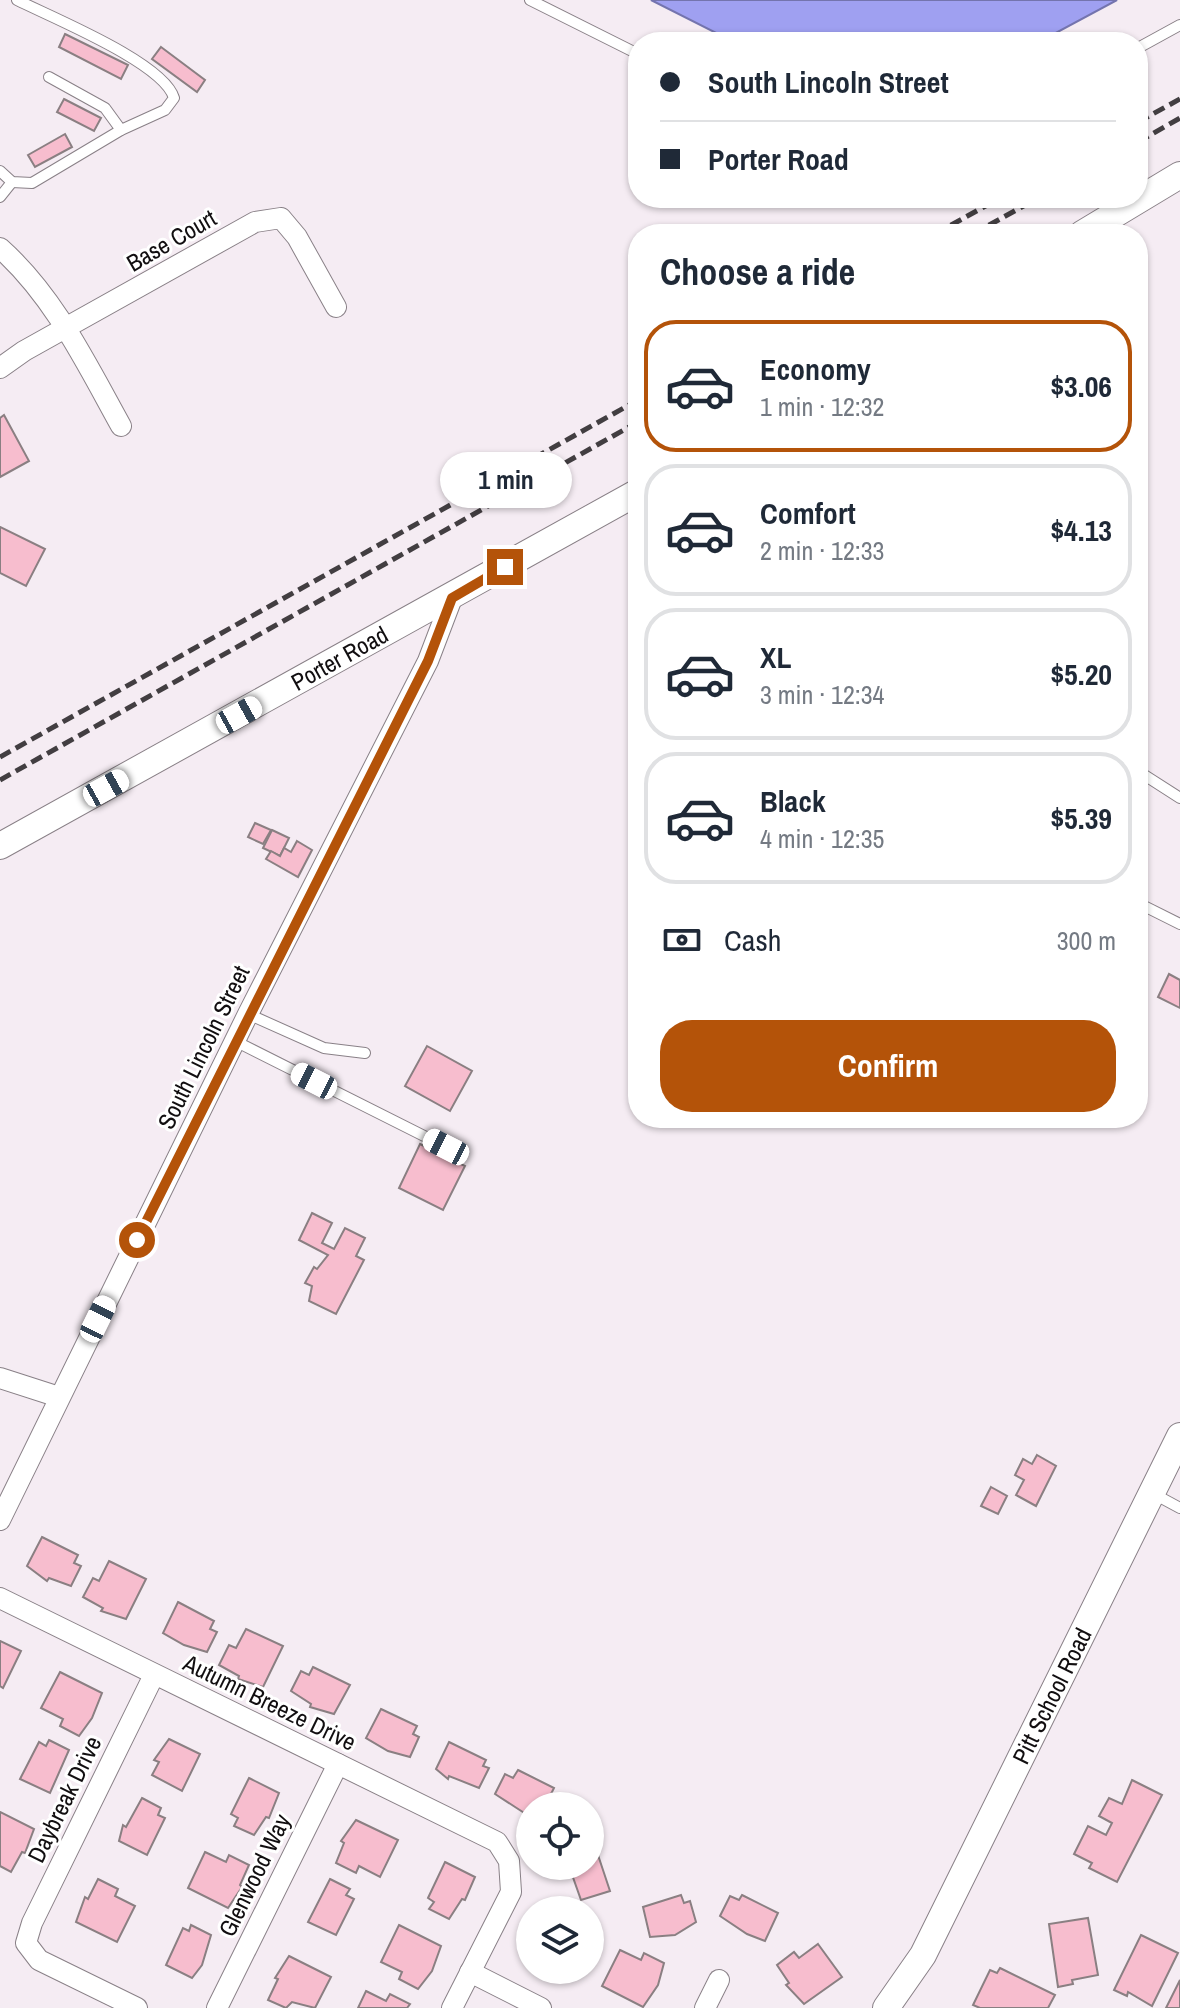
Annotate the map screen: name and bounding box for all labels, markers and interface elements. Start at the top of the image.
text: South Lincoln Street [708,62,949,102]
text: Porter Road [708,139,849,179]
street label: Base Court [120,201,222,278]
text: Choose a ride [660,248,855,296]
text: Economy [760,349,871,389]
icon: car [664,350,736,422]
text: $3.06 [1050,366,1112,406]
text: 1 min · 12:32 [760,389,884,424]
callout: 1 min [439,451,571,507]
text: 1 min [478,462,534,497]
text: Comfort [760,493,856,533]
icon: car [664,494,736,566]
text: $4.13 [1050,510,1112,550]
text: 2 min · 12:33 [760,533,884,568]
route end [487,549,523,585]
street label: Porter Road [285,618,393,698]
text: XL [760,637,791,677]
icon: car [664,638,736,710]
text: $5.20 [1050,654,1112,694]
text: 3 min · 12:34 [760,677,884,712]
car [212,693,266,737]
car [79,766,133,810]
text: Black [760,781,826,821]
icon: car [664,782,736,854]
text: $5.39 [1050,798,1112,838]
text: 4 min · 12:35 [760,821,884,856]
icon: cash [660,918,704,962]
text: Cash [724,920,781,960]
text: 300 m [1057,923,1116,958]
street label: South Lincoln Street [150,959,257,1134]
button: Confirm [660,1020,1116,1112]
car [287,1059,341,1103]
car [419,1125,473,1169]
route start [119,1222,155,1258]
car [77,1292,119,1346]
street label: Pitt School Road [1004,1622,1099,1769]
street label: Autumn Breeze Drive [178,1646,362,1758]
street label: Daybreak Drive [20,1731,108,1867]
map controls [516,1792,604,1984]
button: locate [516,1792,604,1880]
street label: Glenwood Way [211,1808,298,1942]
button: layers [516,1896,604,1984]

